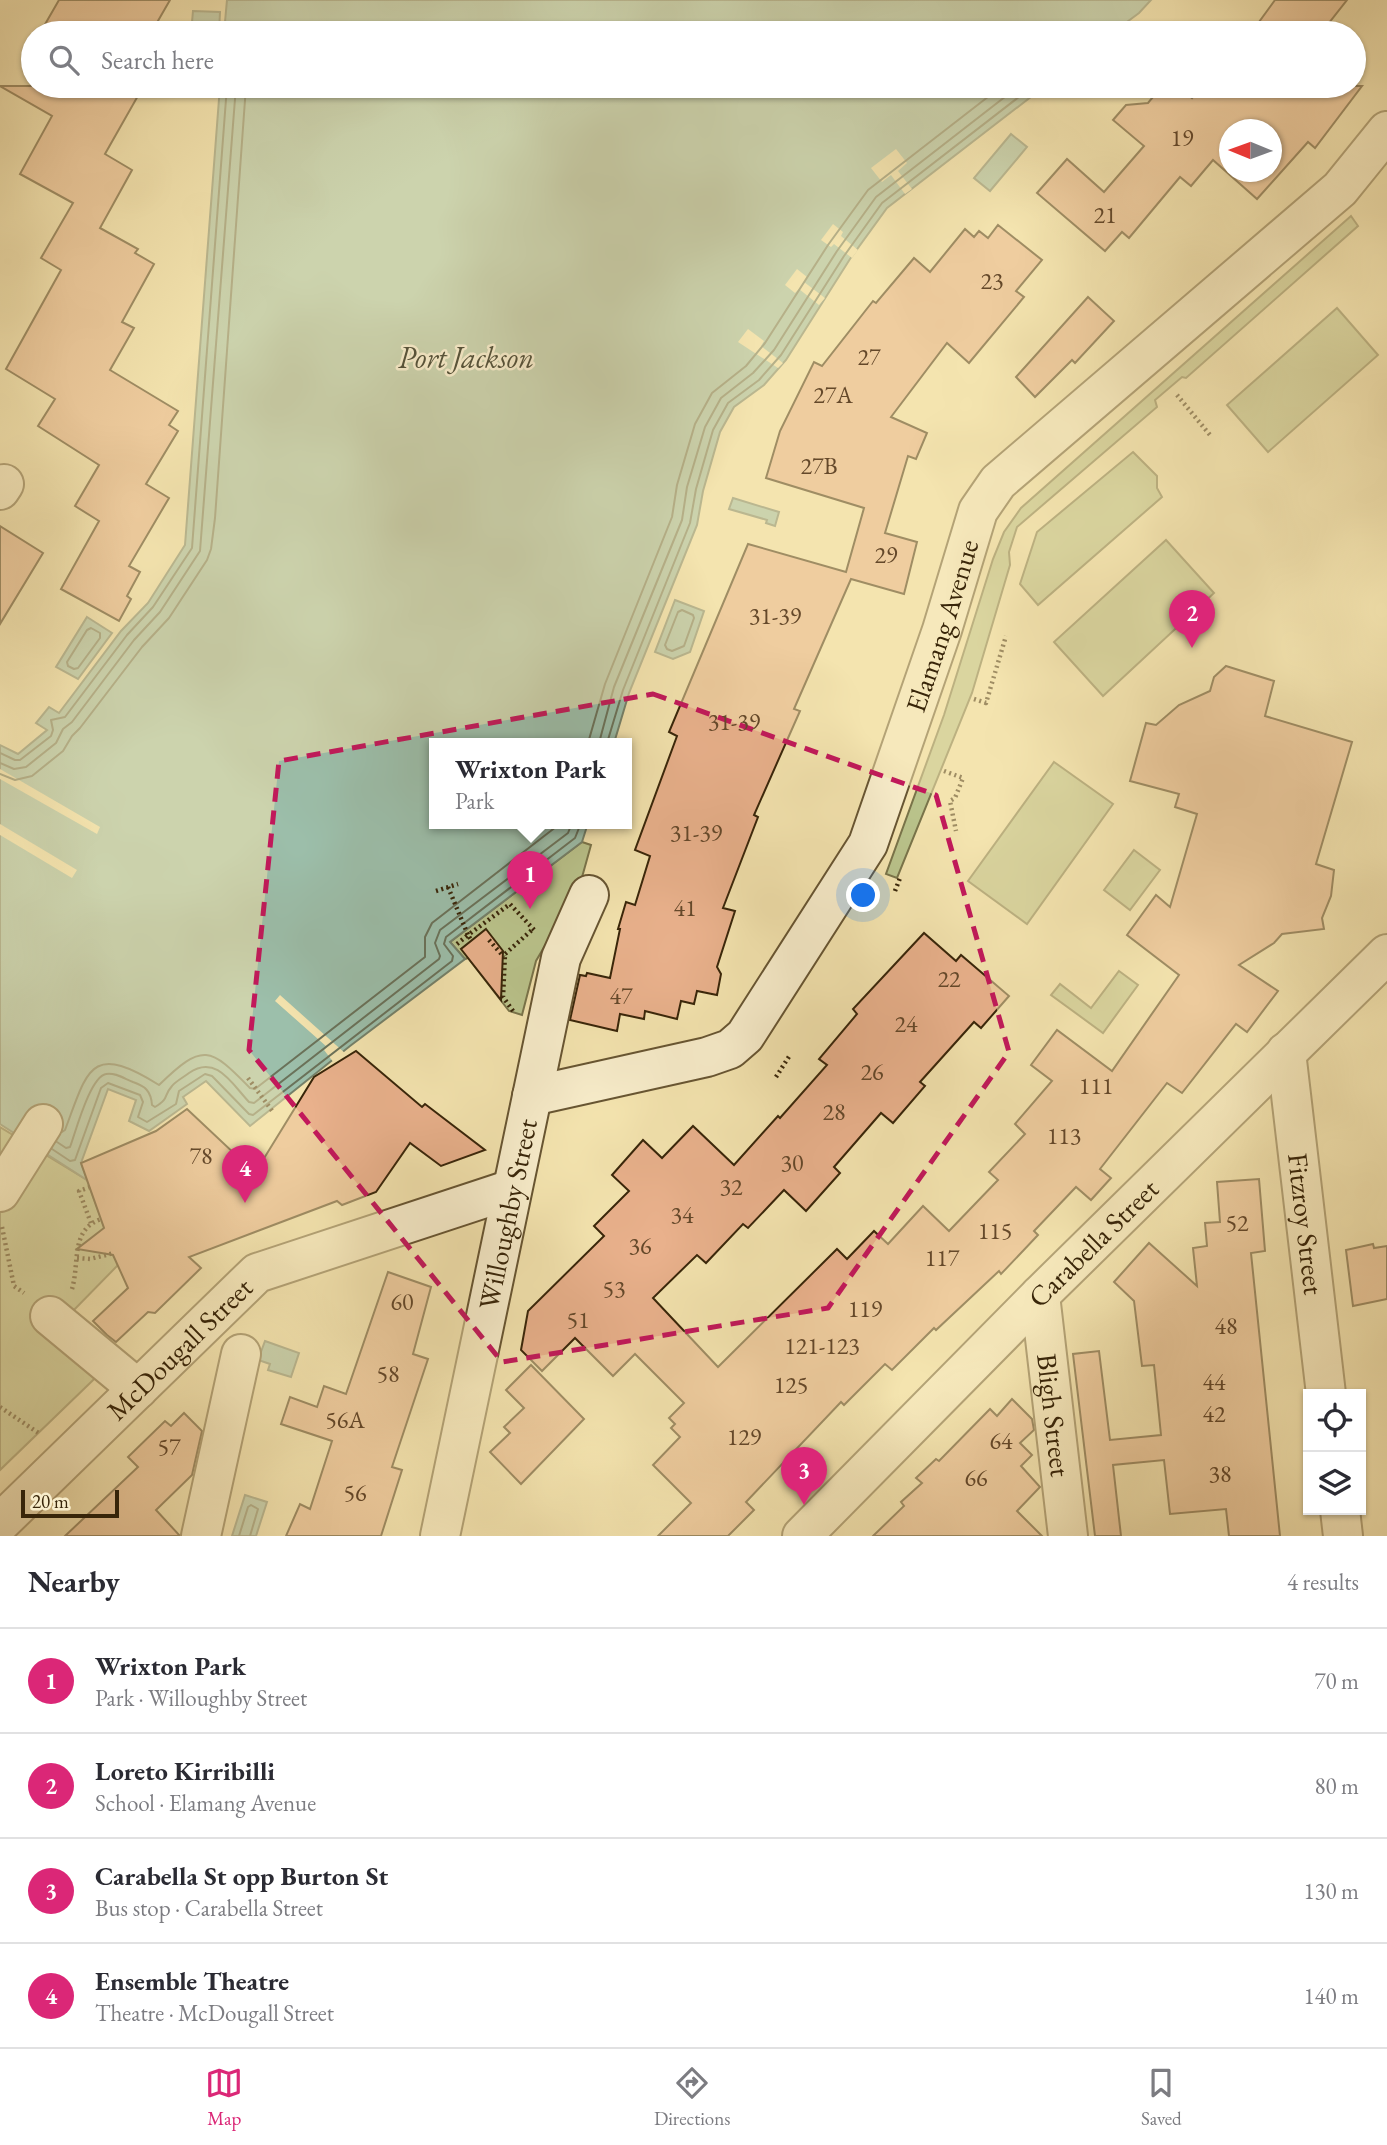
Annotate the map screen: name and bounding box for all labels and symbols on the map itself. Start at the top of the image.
north arrow [1219,119,1282,182]
house number: 19 [1170,122,1194,153]
house number: 21 [1093,199,1117,230]
house number: 23 [980,265,1004,296]
water label: Port Jackson [398,338,534,377]
house number: 27 [857,341,881,372]
house number: 27A [813,379,853,410]
house number: 27B [800,450,838,481]
street label: Elamang Avenue [897,535,986,717]
house number: 29 [874,539,898,570]
pin: 2 [1169,590,1215,648]
house number: 31-39 [749,600,802,631]
house number: 31-39 [708,706,761,737]
house number: 31-39 [670,817,723,848]
pin: 1 [507,851,553,909]
your location [846,878,880,912]
house number: 41 [673,892,697,923]
house number: 22 [937,963,961,994]
house number: 47 [609,980,633,1011]
house number: 24 [894,1008,918,1039]
house number: 26 [860,1056,884,1087]
house number: 111 [1079,1070,1113,1101]
house number: 28 [822,1096,846,1127]
street label: Willoughby Street [470,1115,545,1313]
house number: 113 [1047,1120,1081,1151]
house number: 78 [189,1140,213,1171]
pin: 4 [222,1145,268,1203]
house number: 30 [780,1147,804,1178]
street label: Fitzroy Street [1280,1151,1332,1297]
house number: 32 [719,1171,743,1202]
street label: Carabella Street [1020,1171,1166,1315]
house number: 34 [670,1199,694,1230]
house number: 52 [1225,1207,1249,1238]
house number: 115 [978,1215,1012,1246]
house number: 36 [628,1230,652,1261]
house number: 117 [925,1242,960,1273]
street label: McDougall Street [99,1269,260,1428]
house number: 53 [602,1273,626,1304]
house number: 60 [390,1286,414,1317]
house number: 119 [848,1293,883,1324]
house number: 51 [566,1304,590,1335]
house number: 48 [1214,1310,1238,1341]
house number: 121-123 [784,1330,860,1361]
street label: Bligh Street [1029,1352,1079,1479]
house number: 58 [376,1358,400,1389]
house number: 44 [1202,1366,1226,1397]
house number: 125 [774,1369,808,1400]
house number: 42 [1202,1398,1226,1429]
house number: 56A [325,1404,365,1435]
house number: 129 [727,1421,762,1452]
house number: 64 [989,1425,1013,1456]
house number: 57 [157,1431,181,1462]
pin: 3 [781,1447,827,1505]
house number: 38 [1208,1458,1232,1489]
house number: 66 [964,1462,988,1493]
house number: 56 [343,1477,367,1508]
scale bar [21,1487,119,1519]

